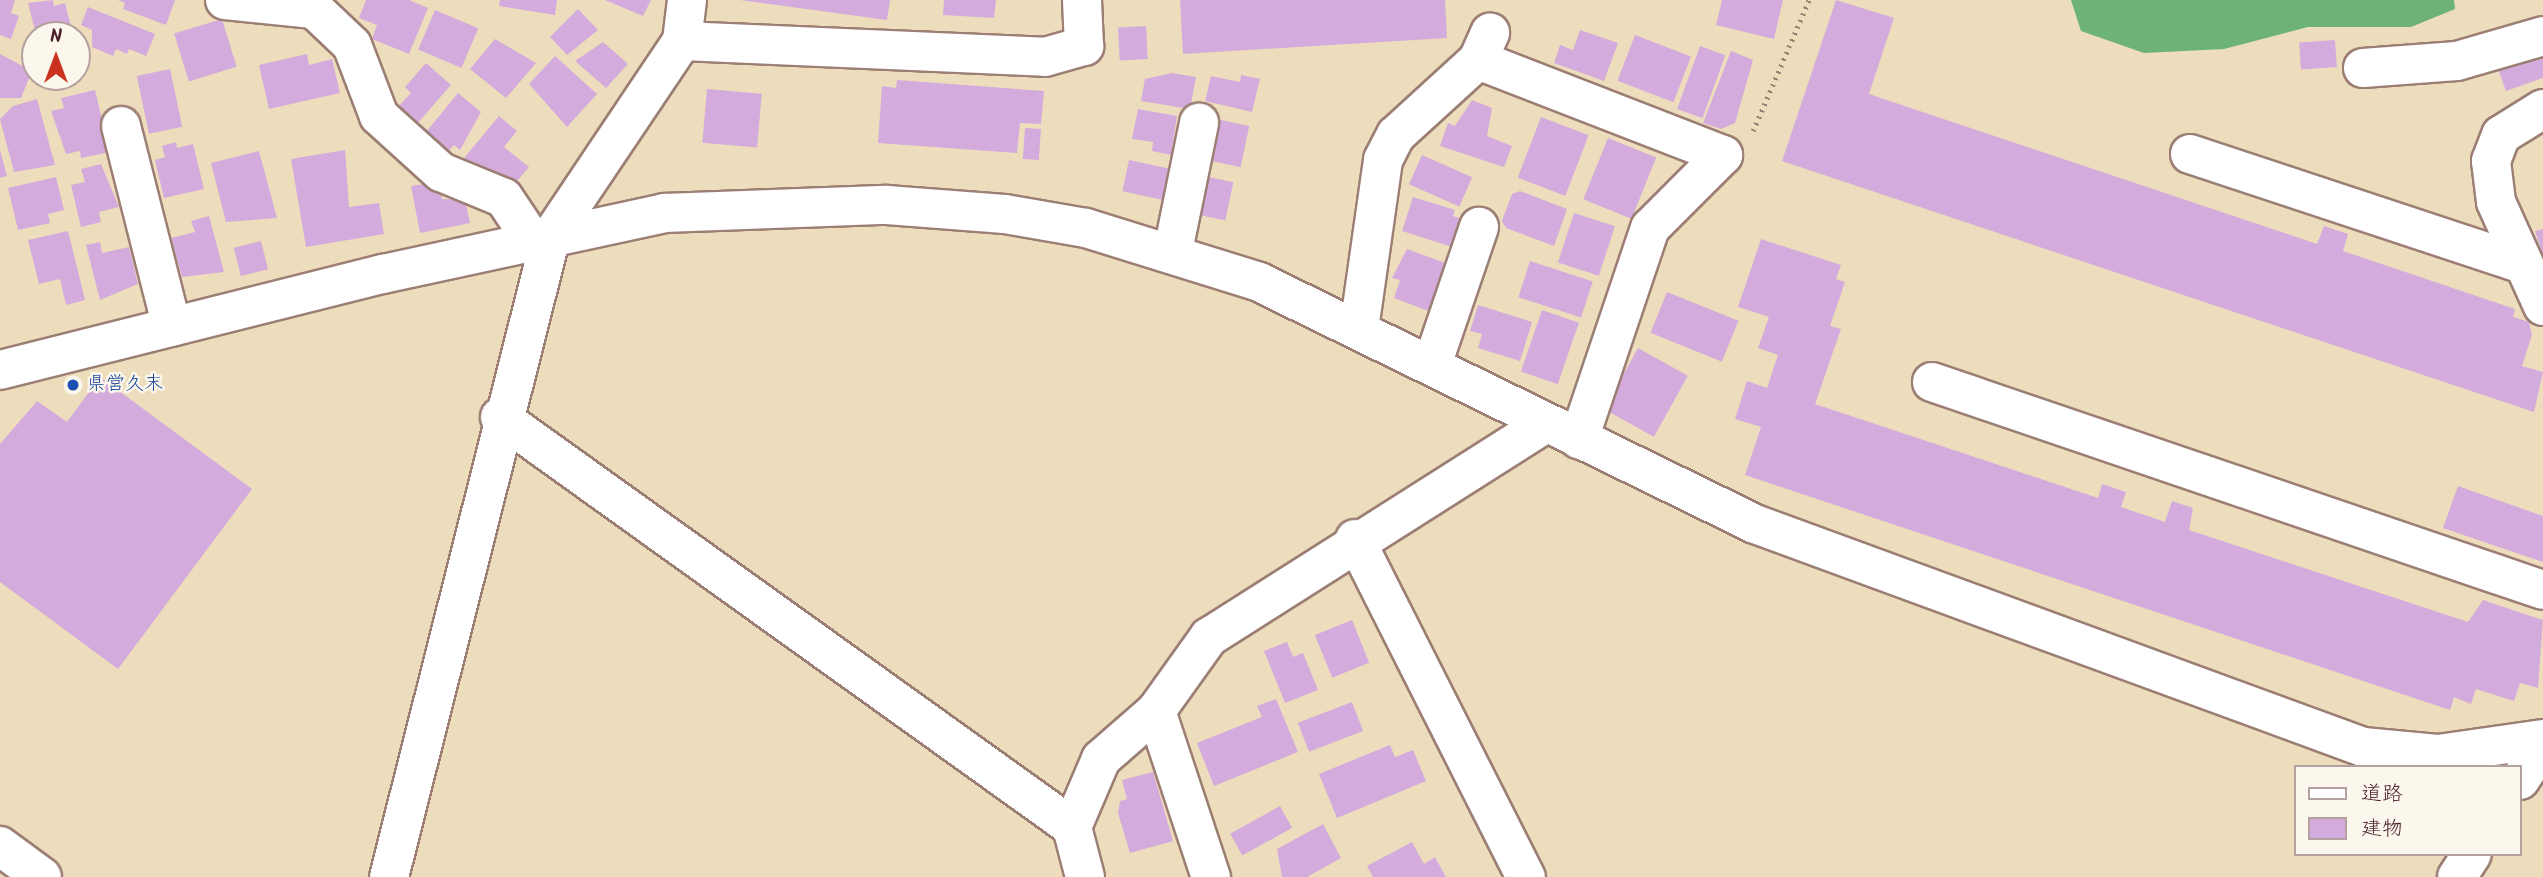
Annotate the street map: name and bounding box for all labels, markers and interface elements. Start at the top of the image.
north arrow [21,21,91,91]
text: N [50,22,62,52]
place label: 県営久末 [87,374,163,396]
marker: 県営久末 [65,377,81,393]
legend [2294,765,2522,856]
text: 道路 [2361,778,2403,811]
text: 建物 [2361,813,2403,846]

